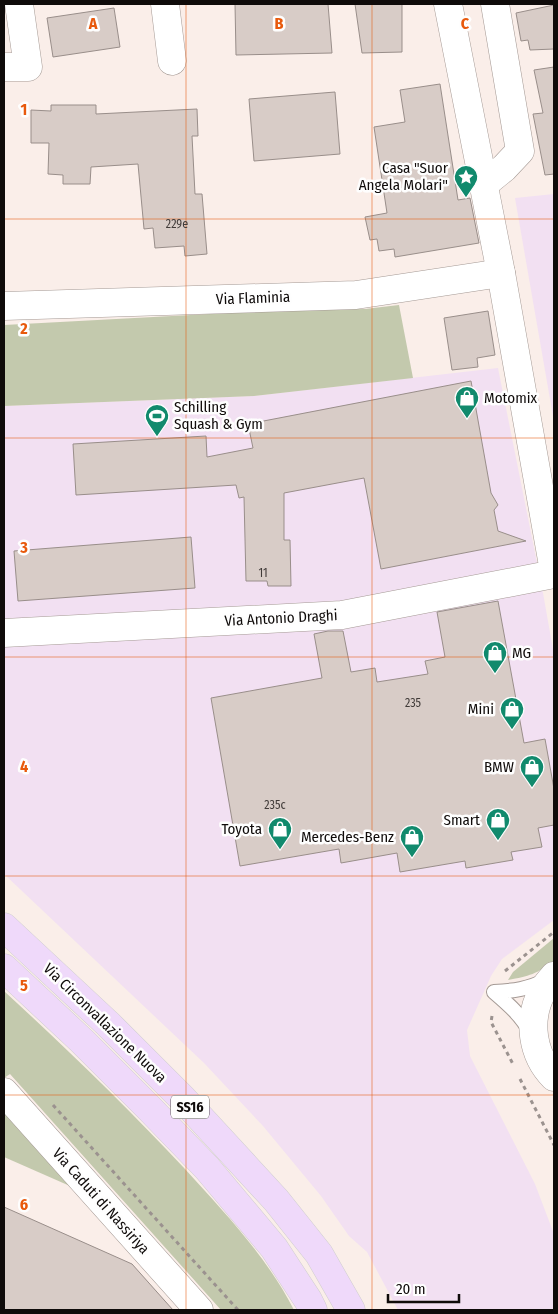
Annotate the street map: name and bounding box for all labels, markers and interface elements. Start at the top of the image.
text: A [88,14,98,33]
text: B [275,14,284,33]
text: C [461,14,470,33]
text: 1 [21,100,27,119]
place label: Casa "Suor Angela Molari" [359,159,449,194]
place icon: Casa "Suor Angela Molari" [453,164,479,198]
house number: 229e [166,217,188,231]
street label: Via Flaminia [216,288,290,308]
text: 2 [19,319,28,338]
shop icon: Motomix [454,385,480,419]
place label: Motomix [484,389,537,407]
place label: Schilling Squash & Gym [174,398,263,433]
sports icon: Schilling Squash & Gym [144,403,170,437]
text: 3 [19,538,28,557]
house number: 11 [258,566,268,580]
street label: Via Antonio Draghi [224,606,338,630]
shop icon: MG [482,640,508,674]
place label: MG [512,644,531,662]
house number: 235 [405,696,422,710]
shop icon: Mini [499,696,525,730]
place label: Mini [468,700,494,718]
shop icon: BMW [519,754,545,788]
text: 4 [20,757,28,776]
place label: BMW [484,758,514,776]
house number: 235c [264,798,286,812]
shop icon: Smart [485,807,511,841]
place label: Smart [444,811,480,829]
shop icon: Toyota [267,816,293,850]
place label: Toyota [221,820,262,838]
shop icon: Mercedes-Benz [399,824,425,858]
place label: Mercedes-Benz [301,828,394,846]
street label: Via Circonvallazione Nuova [40,959,170,1087]
text: 5 [20,976,28,995]
road number: SS16 [171,1096,209,1118]
street label: Via Caduti di Nassiriya [49,1144,153,1258]
text: 6 [20,1195,28,1214]
scale bar [388,1272,459,1304]
text: 20 m [396,1280,426,1298]

